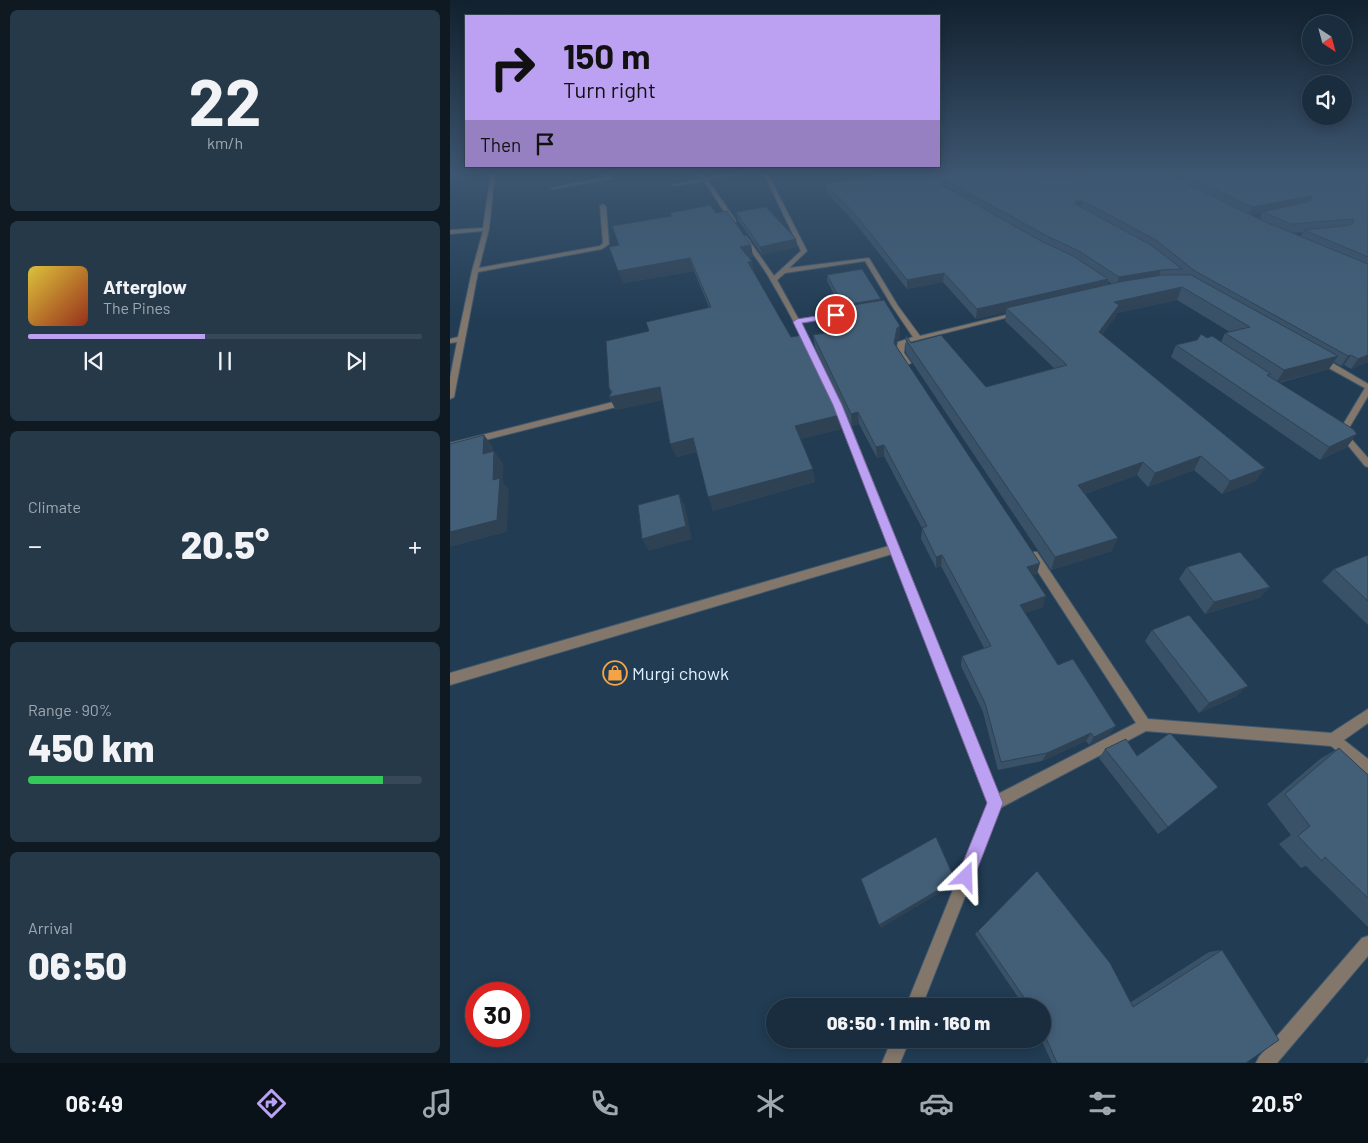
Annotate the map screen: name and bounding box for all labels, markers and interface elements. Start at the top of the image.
north arrow [1302,15,1352,65]
map controls [1302,15,1352,125]
text: 150 m [563,34,650,76]
icon: right [480,35,545,100]
text: 22 [189,61,261,139]
button: sound [1302,75,1352,125]
text: Turn right [563,76,656,102]
icon: arrive [531,130,559,158]
text: km/h [207,133,243,152]
text: Then [480,133,521,156]
text: Afterglow [103,275,187,298]
pin [815,294,857,336]
text: The Pines [103,298,171,317]
icon: arrive [822,301,850,329]
icon: previous [80,347,108,375]
icon: pause [211,347,239,375]
icon: next [342,347,370,375]
text: Climate [28,497,81,516]
text: 20.5° [181,521,269,567]
text: − [28,528,42,562]
text: + [408,528,422,562]
shop icon: Murgi chowk [602,660,628,686]
place label: Murgi chowk [632,662,729,684]
text: Range · 90% [28,700,112,719]
text: 450 km [28,724,154,770]
position arrow [939,850,991,902]
text: Arrival [28,918,73,937]
text: 06:50 [28,942,127,988]
speed limit sign: 30 [465,982,530,1047]
text: 06:50 · 1 min · 160 m [827,1011,990,1034]
icon: directions [254,1086,289,1121]
icon: music [420,1086,455,1121]
icon: phone [587,1086,622,1121]
icon: climate [753,1086,788,1121]
icon: car [919,1086,954,1121]
icon: filters [1085,1086,1120,1121]
text: 06:49 [66,1090,123,1116]
text: 20.5° [1251,1090,1302,1116]

